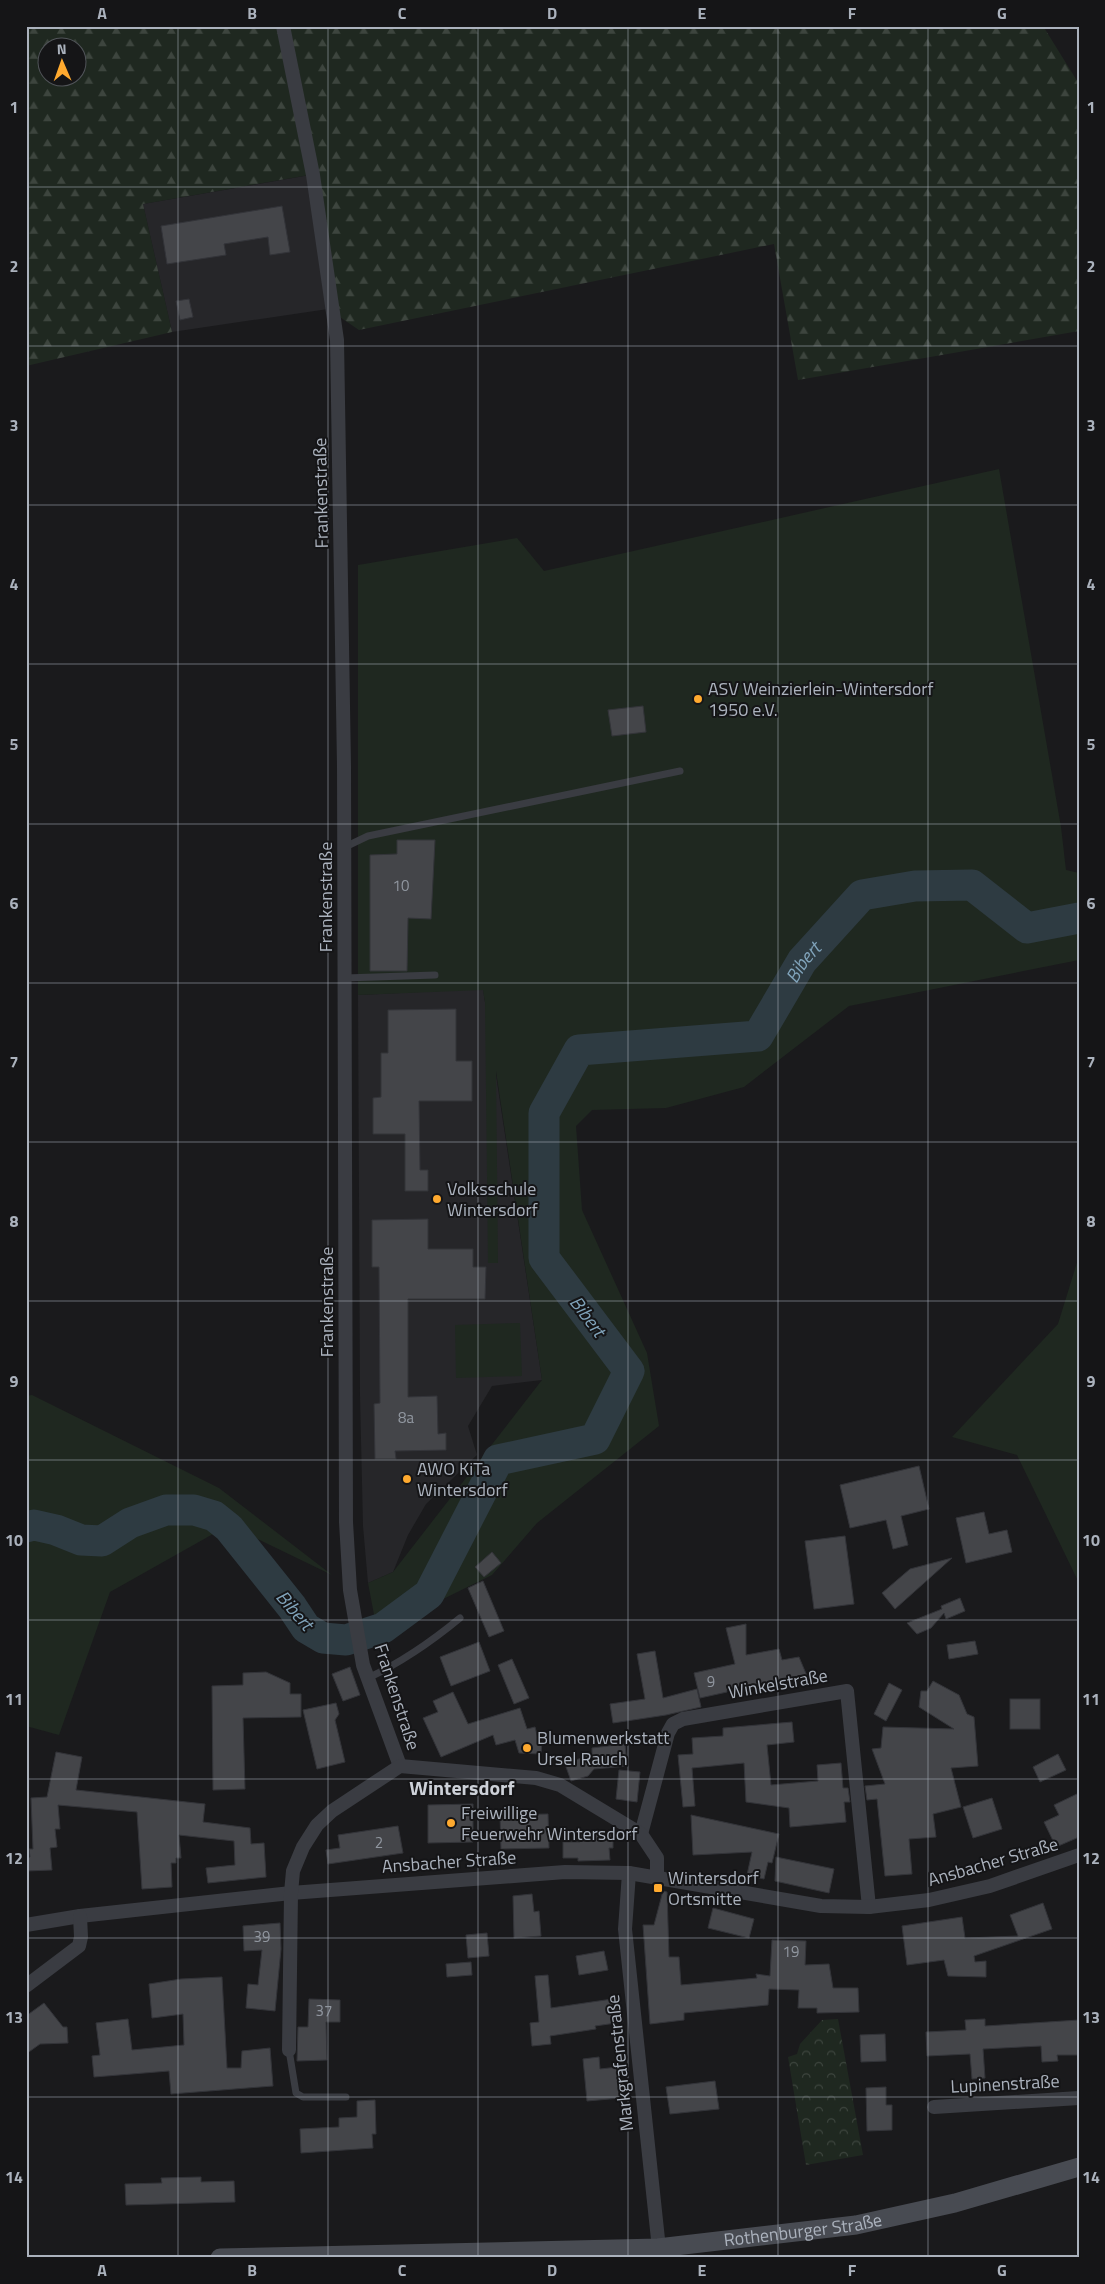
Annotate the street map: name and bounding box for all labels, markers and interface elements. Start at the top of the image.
text: A [97,1,107,25]
text: B [247,1,257,25]
text: C [398,1,407,25]
text: D [547,1,557,25]
text: E [698,1,707,25]
text: F [848,1,857,25]
text: G [997,1,1007,25]
north arrow [38,38,88,88]
text: N [56,38,67,59]
text: 1 [10,95,18,119]
text: 1 [1087,95,1095,119]
text: 2 [10,254,18,278]
text: 2 [1087,254,1095,278]
text: 3 [10,413,18,437]
text: 3 [1087,413,1095,437]
street label: Frankenstraße [306,438,335,548]
text: 4 [10,572,19,596]
text: 4 [1087,572,1096,596]
place label: ASV Weinzierlein-Wintersdorf 1950 e.V. [708,675,934,723]
marker: ASV Weinzierlein-Wintersdorf 1950 e.V. [692,693,704,705]
text: 5 [10,732,19,756]
text: 5 [1087,732,1096,756]
street label: Frankenstraße [312,842,339,952]
house number: 10 [393,874,409,897]
text: 6 [10,891,19,915]
text: 6 [1087,891,1096,915]
water label: Bibert [777,933,829,988]
text: 7 [10,1050,18,1074]
text: 7 [1087,1050,1095,1074]
place label: Volksschule Wintersdorf [447,1175,538,1223]
marker: Volksschule Wintersdorf [431,1193,443,1205]
text: 8 [10,1209,19,1233]
text: 8 [1087,1209,1096,1233]
street label: Frankenstraße [313,1247,340,1357]
water label: Bibert [563,1289,615,1344]
text: 9 [10,1369,19,1393]
text: 9 [1087,1369,1096,1393]
house number: 8a [398,1406,414,1429]
place label: AWO KiTa Wintersdorf [417,1455,508,1503]
marker: AWO KiTa Wintersdorf [401,1473,413,1485]
text: 10 [5,1528,23,1552]
text: 10 [1082,1528,1100,1552]
water label: Bibert [270,1583,322,1638]
street label: Frankenstraße [368,1640,427,1754]
street label: Winkelstraße [726,1661,830,1706]
house number: 9 [707,1670,715,1693]
text: 11 [5,1687,23,1711]
text: 11 [1082,1687,1100,1711]
place label: Blumenwerkstatt Ursel Rauch [537,1724,670,1772]
marker: Blumenwerkstatt Ursel Rauch [521,1742,533,1754]
district label: Wintersdorf [409,1772,515,1803]
place label: Freiwillige Feuerwehr Wintersdorf [461,1799,637,1847]
marker: Freiwillige Feuerwehr Wintersdorf [445,1817,457,1829]
street label: Ansbacher Straße [924,1830,1061,1893]
house number: 2 [375,1831,383,1854]
street label: Ansbacher Straße [381,1843,517,1880]
text: 12 [5,1846,23,1870]
text: 12 [1082,1846,1100,1870]
place label: Wintersdorf Ortsmitte [668,1864,759,1912]
marker: Wintersdorf Ortsmitte [652,1882,664,1894]
house number: 39 [254,1925,270,1948]
house number: 19 [783,1940,799,1963]
street label: Markgrafenstraße [599,1993,640,2133]
house number: 37 [316,1999,332,2022]
text: 13 [5,2005,23,2029]
text: 13 [1082,2005,1100,2029]
street label: Lupinenstraße [950,2067,1060,2100]
text: 14 [5,2165,23,2189]
text: 14 [1082,2165,1100,2189]
street label: Rothenburger Straße [722,2206,884,2253]
text: A [97,2258,107,2282]
text: B [247,2258,257,2282]
text: C [398,2258,407,2282]
text: D [547,2258,557,2282]
text: E [698,2258,707,2282]
text: F [848,2258,857,2282]
text: G [997,2258,1007,2282]

